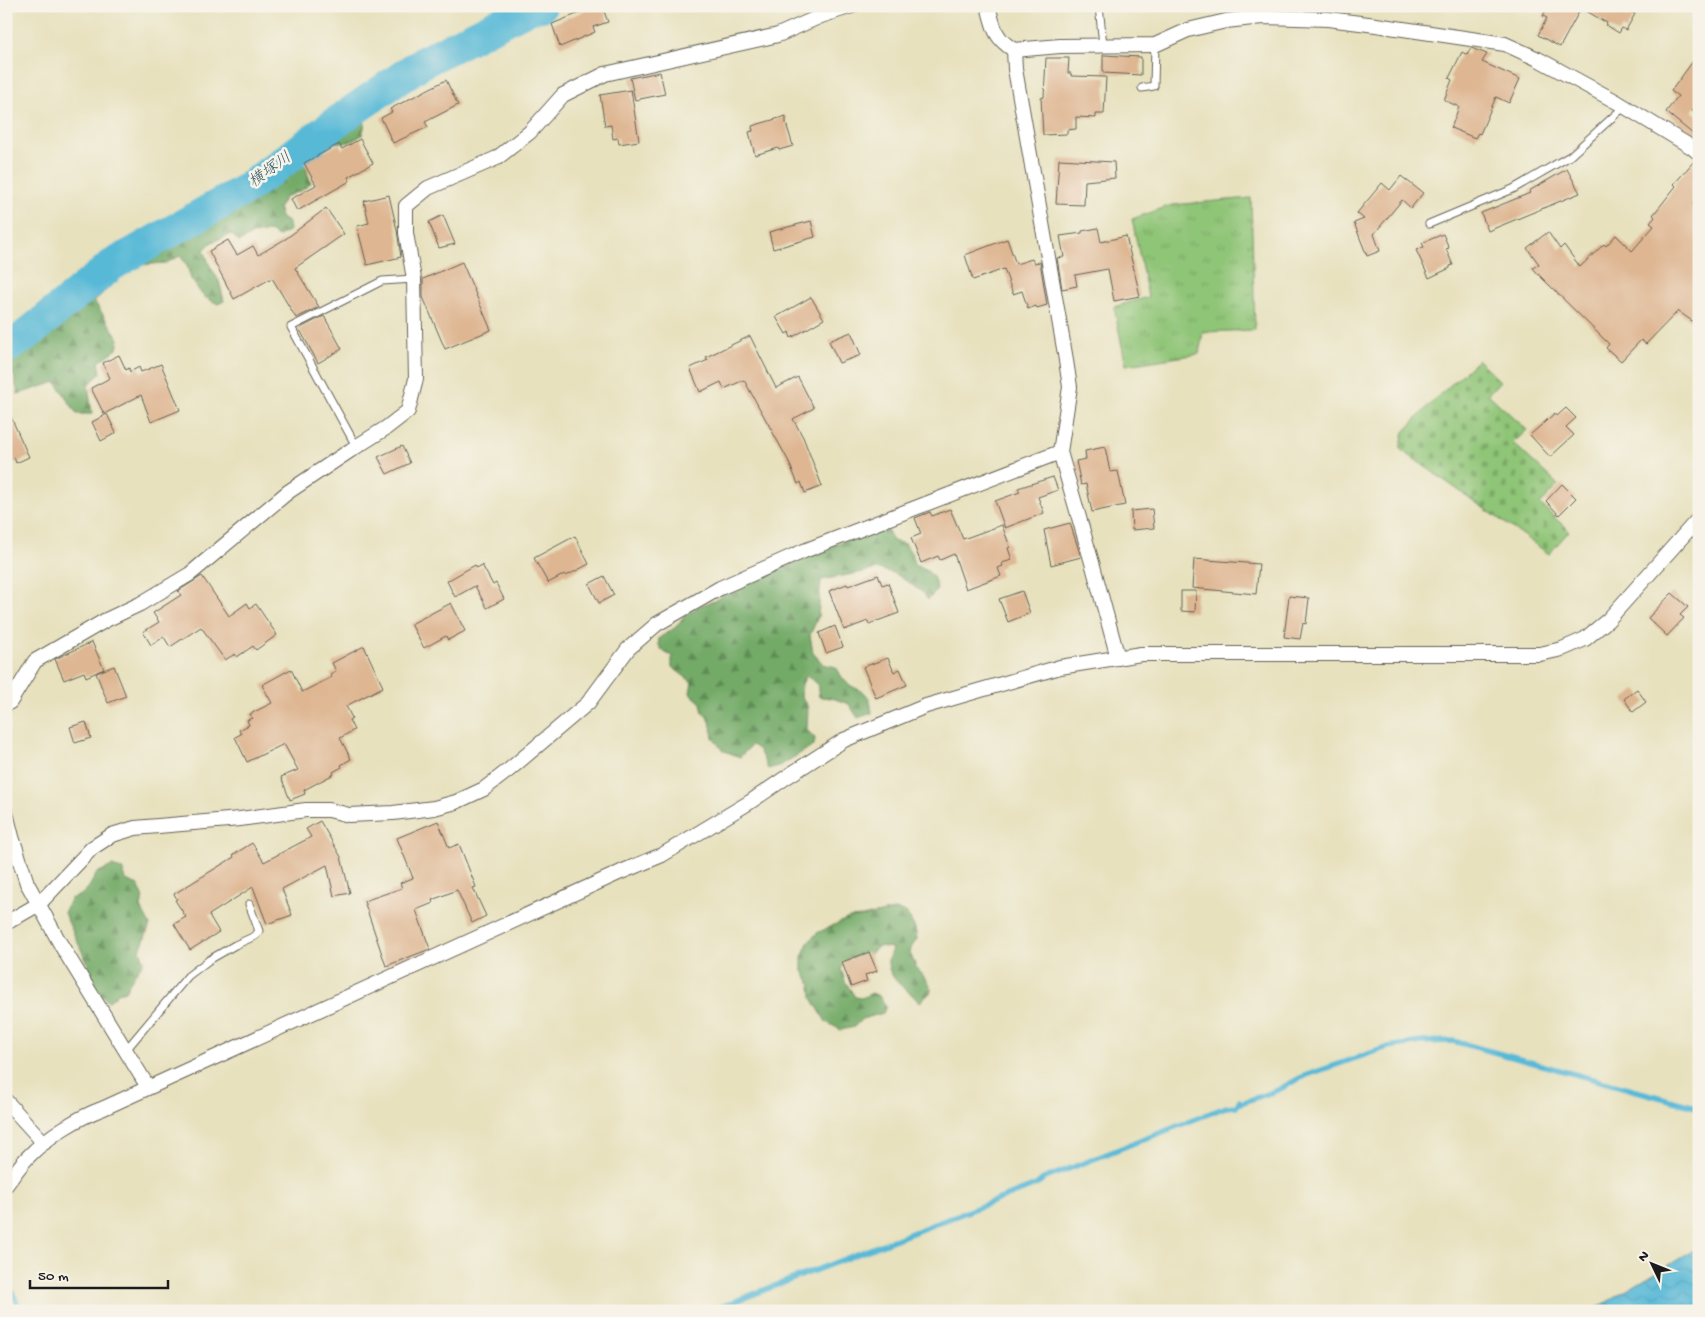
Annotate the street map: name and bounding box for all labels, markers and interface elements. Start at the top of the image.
water label: 横塚川 [245,148,296,193]
north arrow [1628,1240,1678,1290]
text: N [1635,1248,1654,1266]
scale bar [30,1257,168,1289]
text: 50 m [38,1268,69,1286]

